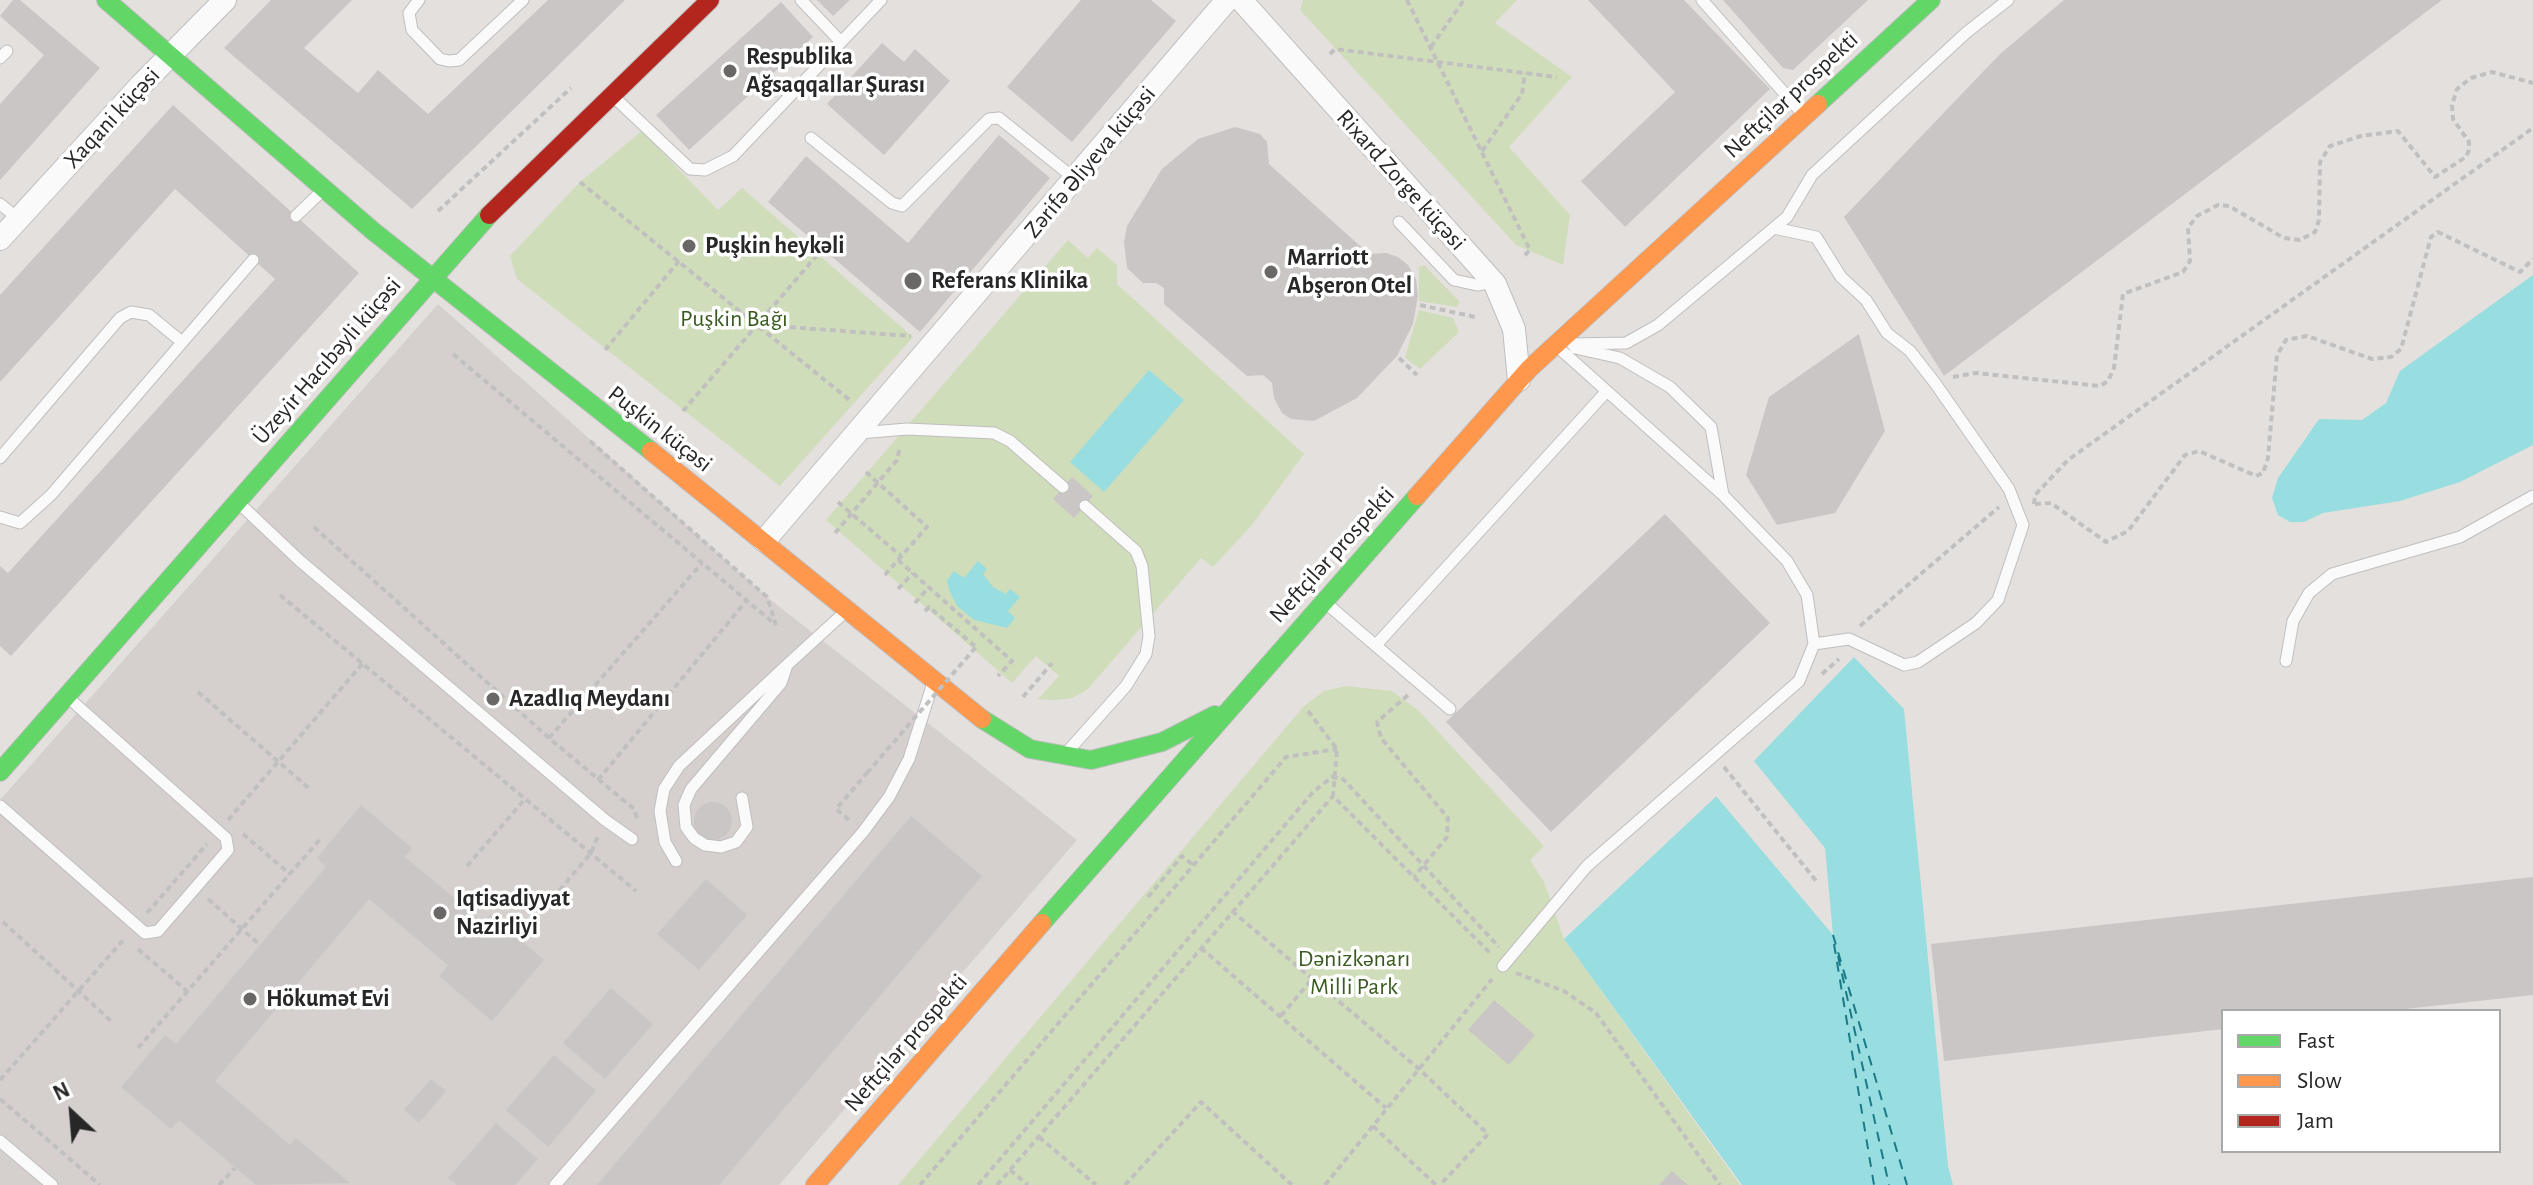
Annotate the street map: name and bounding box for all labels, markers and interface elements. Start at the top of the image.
street label: Neftçilər prospekti [1718,25,1864,165]
place label: Respublika Ağsaqqallar Şurası [746,43,925,99]
street label: Xaqani küçəsi [58,61,166,175]
marker: Respublika Ağsaqqallar Şurası [721,62,739,80]
street label: Zərifə Əliyeva küçəsi [1018,80,1162,244]
street label: Rixard Zorge küçəsi [1330,103,1472,257]
place label: Puşkin heykəli [705,232,845,260]
marker: Puşkin heykəli [680,237,698,255]
place label: Marriott Abşeron Otel [1287,244,1412,300]
marker: Marriott Abşeron Otel [1262,263,1280,281]
place label: Referans Klinika [931,267,1088,295]
marker: Referans Klinika [902,270,924,292]
street label: Üzeyir Hacıbəyli küçəsi [246,271,408,451]
park label: Puşkin Bağı [680,305,788,333]
street label: Puşkin küçəsi [602,379,718,479]
street label: Neftçilər prospekti [1263,481,1401,629]
place label: Azadlıq Meydanı [509,685,670,713]
marker: Azadlıq Meydanı [484,690,502,708]
place label: Iqtisadiyyat Nazirliyi [456,885,570,941]
marker: Iqtisadiyyat Nazirliyi [431,904,449,922]
park label: Dənizkənarı Milli Park [1298,945,1410,1001]
street label: Neftçilər prospekti [838,968,974,1118]
place label: Hökumət Evi [266,985,389,1013]
marker: Hökumət Evi [241,990,259,1008]
legend [2221,1009,2501,1153]
text: Fast [2297,1029,2334,1053]
text: Slow [2297,1069,2342,1093]
north arrow [32,1073,112,1153]
text: N [50,1078,73,1105]
text: Jam [2297,1109,2334,1133]

